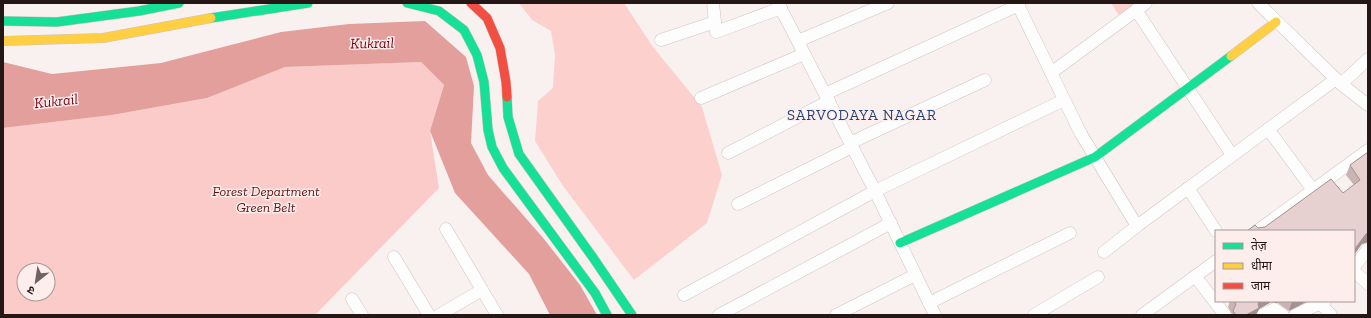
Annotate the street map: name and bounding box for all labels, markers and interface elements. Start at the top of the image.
water label: Kukrail [350,34,394,52]
water label: Kukrail [33,90,79,112]
district label: SARVODAYA NAGAR [787,106,937,124]
park label: Forest Department Green Belt [212,183,320,216]
legend [1215,230,1355,302]
text: तेज़ [1251,238,1268,253]
text: धीमा [1251,258,1273,273]
north arrow [16,262,56,302]
text: जाम [1251,279,1271,293]
text: उ [25,283,37,297]

